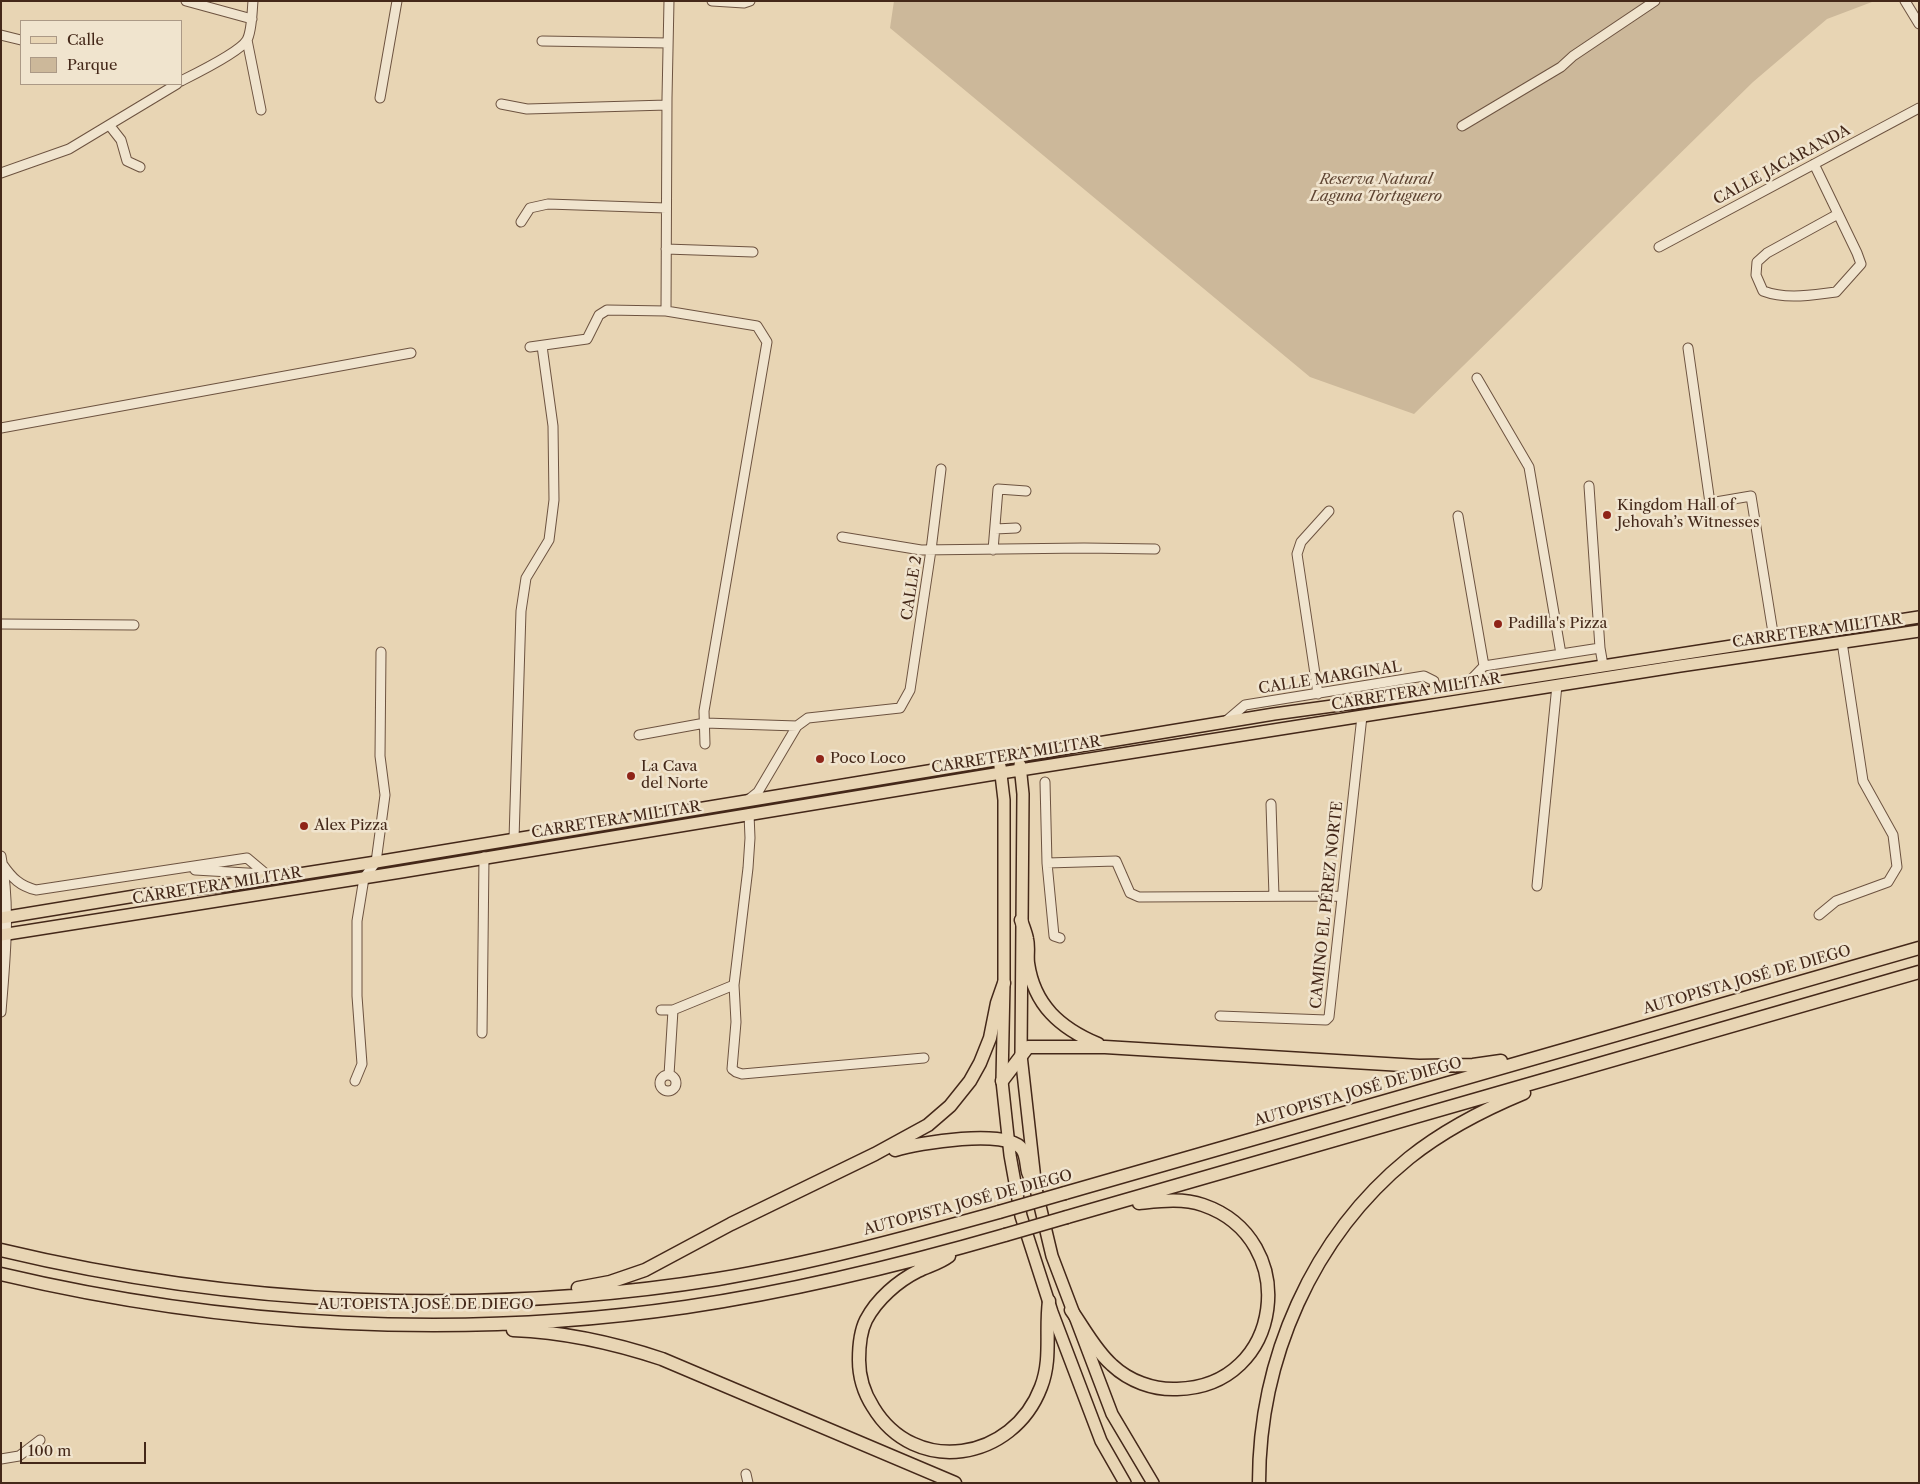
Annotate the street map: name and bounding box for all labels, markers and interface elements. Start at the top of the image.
legend [20,20,182,85]
text: Calle [67,30,104,49]
text: Parque [67,55,117,74]
street label: CALLE JACARANDA [1710,121,1854,209]
park label: Reserva Natural Laguna Tortuguero [1310,171,1442,206]
place label: Kingdom Hall of Jehovah’s Witnesses [1617,497,1759,532]
marker: Kingdom Hall of Jehovah’s Witnesses [1601,509,1613,521]
street label: CALLE 2 [898,554,926,622]
street label: CARRETERA MILITAR [1731,610,1903,652]
place label: Padilla's Pizza [1508,615,1607,633]
marker: Padilla's Pizza [1492,618,1504,630]
street label: CALLE MARGINAL [1257,658,1403,698]
street label: CARRETERA MILITAR [1330,670,1502,714]
street label: CARRETERA MILITAR [930,733,1102,777]
place label: Poco Loco [830,750,906,768]
marker: Poco Loco [814,753,826,765]
place label: La Cava del Norte [641,758,708,793]
marker: La Cava del Norte [625,770,637,782]
street label: CARRETERA MILITAR [530,798,702,842]
street label: CAMINO EL PÉREZ NORTE [1307,800,1347,1010]
place label: Alex Pizza [314,817,388,835]
marker: Alex Pizza [298,820,310,832]
street label: CARRETERA MILITAR [131,864,303,908]
street label: AUTOPISTA JOSÉ DE DIEGO [1641,942,1853,1018]
street label: AUTOPISTA JOSÉ DE DIEGO [1252,1054,1464,1130]
street label: AUTOPISTA JOSÉ DE DIEGO [862,1166,1074,1240]
street label: AUTOPISTA JOSÉ DE DIEGO [318,1296,534,1314]
scale bar [22,1432,149,1464]
text: 100 m [28,1441,71,1460]

